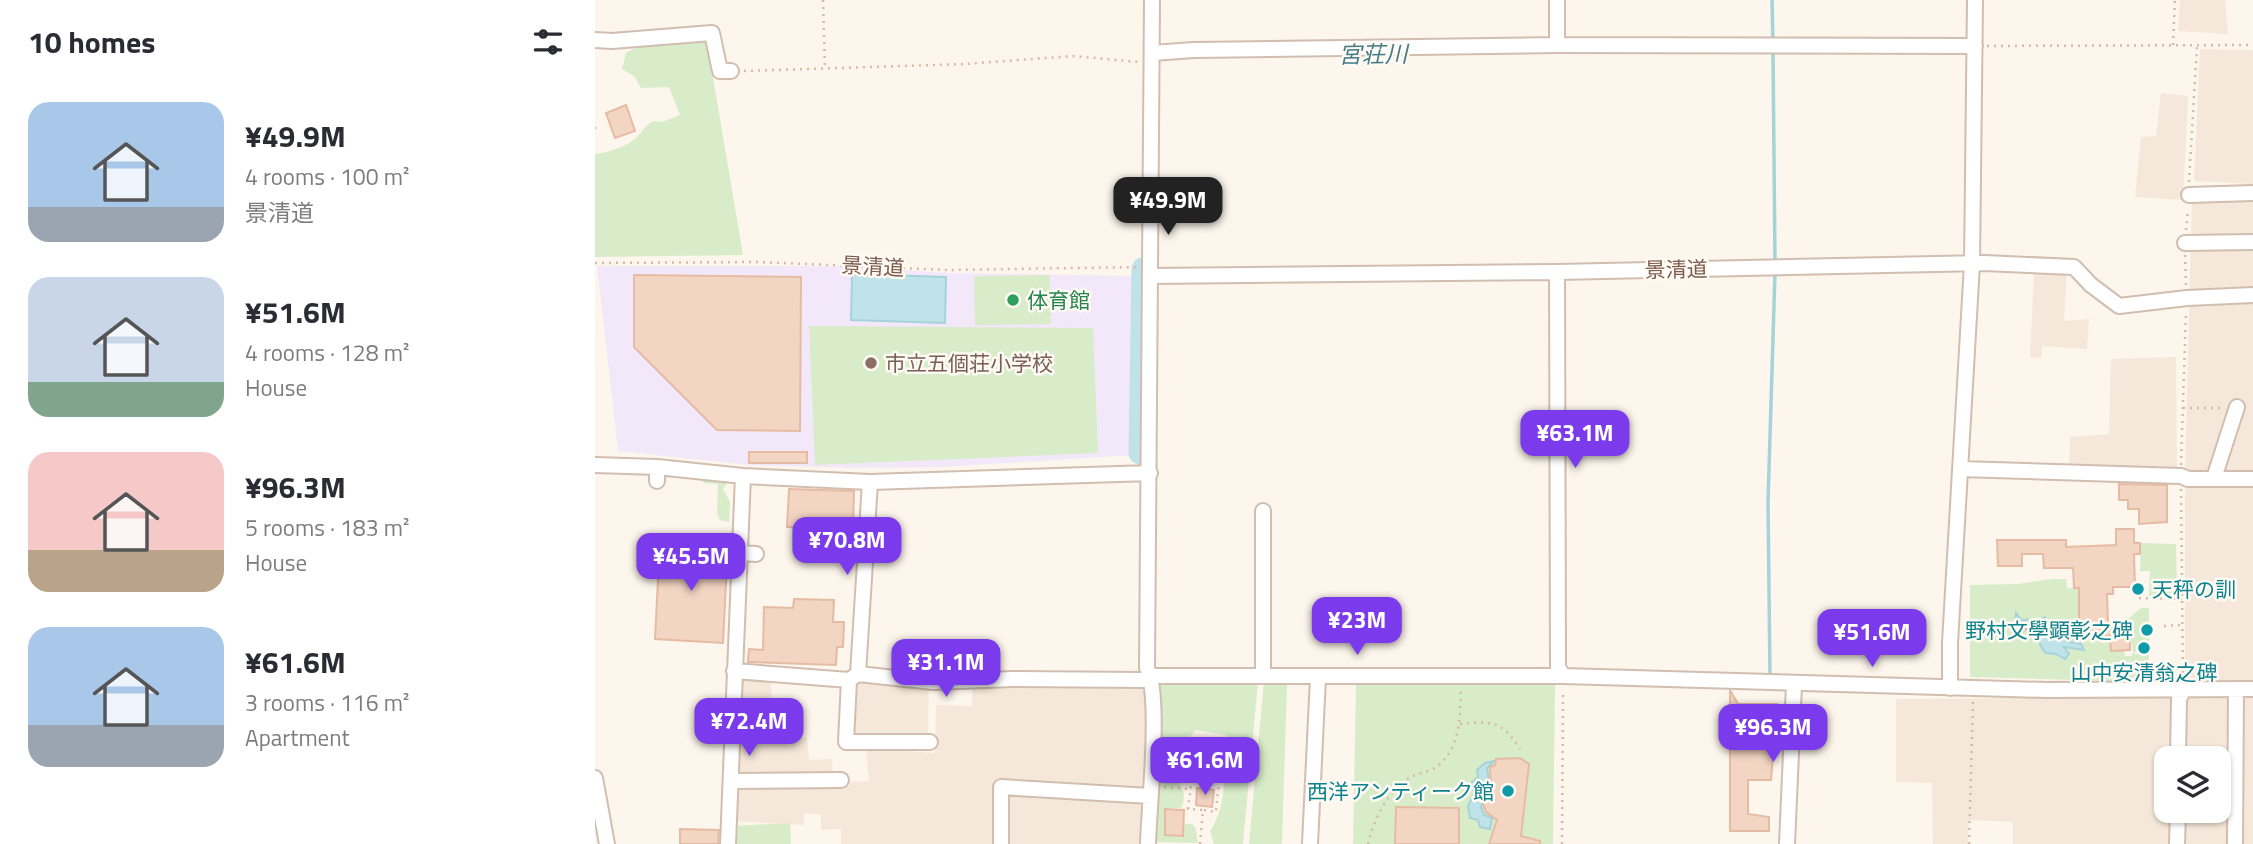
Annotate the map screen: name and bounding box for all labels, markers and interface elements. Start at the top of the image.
text: 10 homes [28,19,155,65]
icon: filters [529,23,567,61]
water label: 宮荘川 [1338,36,1411,72]
text: ¥49.9M [245,113,346,159]
icon: home [84,130,168,214]
text: 4 rooms · 100 m² [245,159,409,194]
pin: ¥49.9M [1111,177,1225,237]
text: ¥49.9M [1129,182,1207,217]
text: 景清道 [245,195,314,230]
street label: 景清道 [841,248,905,284]
street label: 景清道 [1644,252,1708,286]
place label: 体育館 [1027,284,1090,316]
text: ¥51.6M [245,289,346,335]
marker: 体育館 [1005,292,1021,308]
icon: home [84,305,168,389]
text: 4 rooms · 128 m² [245,335,409,370]
place label: 市立五個荘小学校 [885,347,1053,379]
marker: 市立五個荘小学校 [863,355,879,371]
text: House [245,370,307,405]
pin: ¥63.1M [1518,410,1632,470]
text: ¥63.1M [1536,415,1614,450]
text: ¥96.3M [245,464,346,510]
icon: home [84,480,168,564]
text: 5 rooms · 183 m² [245,510,409,545]
pin: ¥70.8M [790,518,904,577]
text: ¥70.8M [808,522,886,557]
pin: ¥45.5M [634,534,748,593]
text: ¥45.5M [652,538,730,573]
text: House [245,545,307,580]
place label: 天秤の訓 [2152,573,2236,605]
marker: 天秤の訓 [2130,581,2146,597]
pin: ¥23M [1316,598,1398,657]
text: ¥23M [1328,602,1386,637]
pin: ¥51.6M [1815,610,1929,669]
text: ¥51.6M [1833,614,1911,649]
place label: 野村文學顕彰之碑 [1965,614,2133,646]
marker: 野村文學顕彰之碑 [2139,622,2155,638]
text: ¥61.6M [245,639,346,685]
pin: ¥31.1M [889,640,1003,699]
marker: 山中安清翁之碑 [2136,640,2152,656]
text: ¥31.1M [907,644,985,679]
icon: home [84,655,168,739]
place label: 山中安清翁之碑 [2071,656,2218,688]
text: 3 rooms · 116 m² [245,685,409,720]
pin: ¥72.4M [692,698,806,758]
text: ¥72.4M [710,703,788,738]
pin: ¥96.3M [1716,704,1830,764]
text: ¥96.3M [1734,709,1812,744]
text: Apartment [245,720,350,755]
pin: ¥61.6M [1148,738,1262,797]
text: ¥61.6M [1166,742,1244,777]
map controls [2154,746,2231,823]
button: layers [2154,746,2231,823]
place label: 西洋アンティーク館 [1307,775,1494,807]
marker: 西洋アンティーク館 [1500,783,1516,799]

